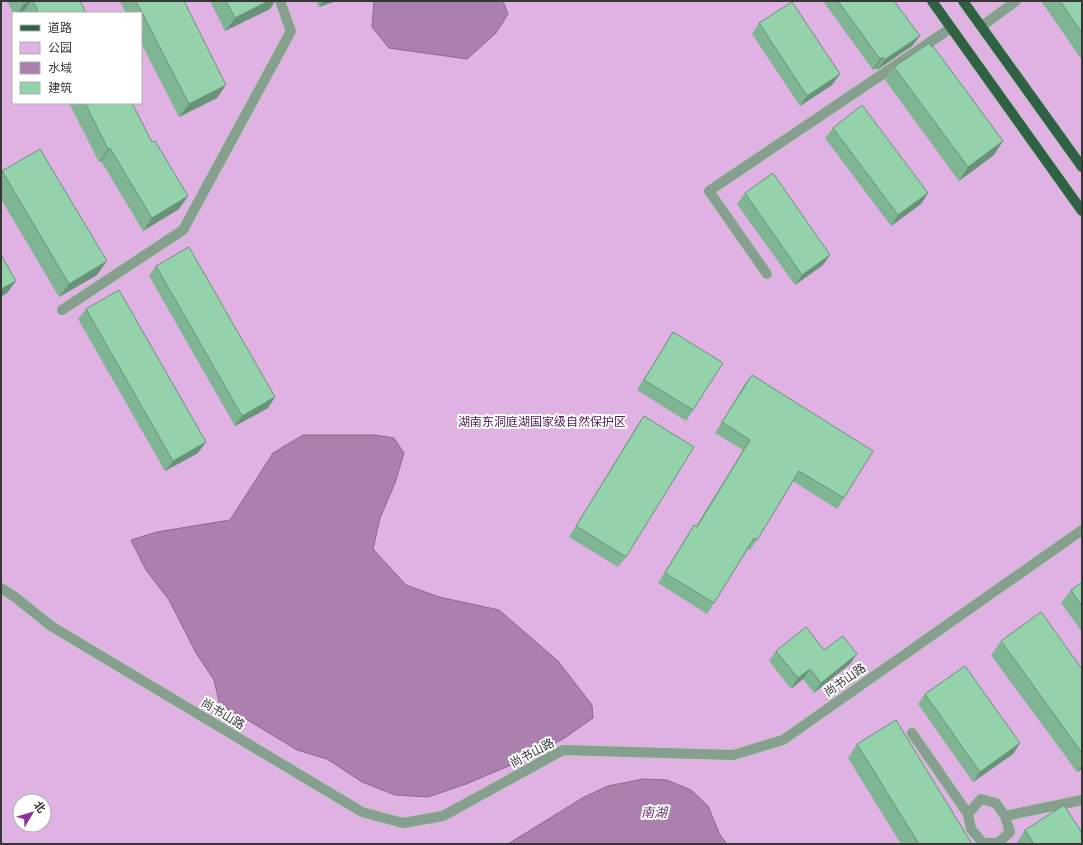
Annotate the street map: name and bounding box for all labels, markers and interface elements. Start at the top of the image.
legend [12,12,142,104]
text: 道路 [48,21,72,35]
text: 公园 [48,41,72,55]
text: 水域 [48,61,72,75]
text: 建筑 [48,81,72,95]
park label: 湖南东洞庭湖国家级自然保护区 [458,415,626,429]
street label: 尚书山路 [821,660,869,700]
street label: 尚书山路 [199,696,247,732]
street label: 尚书山路 [508,736,556,770]
north arrow [12,793,52,833]
text: 北 [31,799,48,815]
water label: 南湖 [641,805,669,820]

